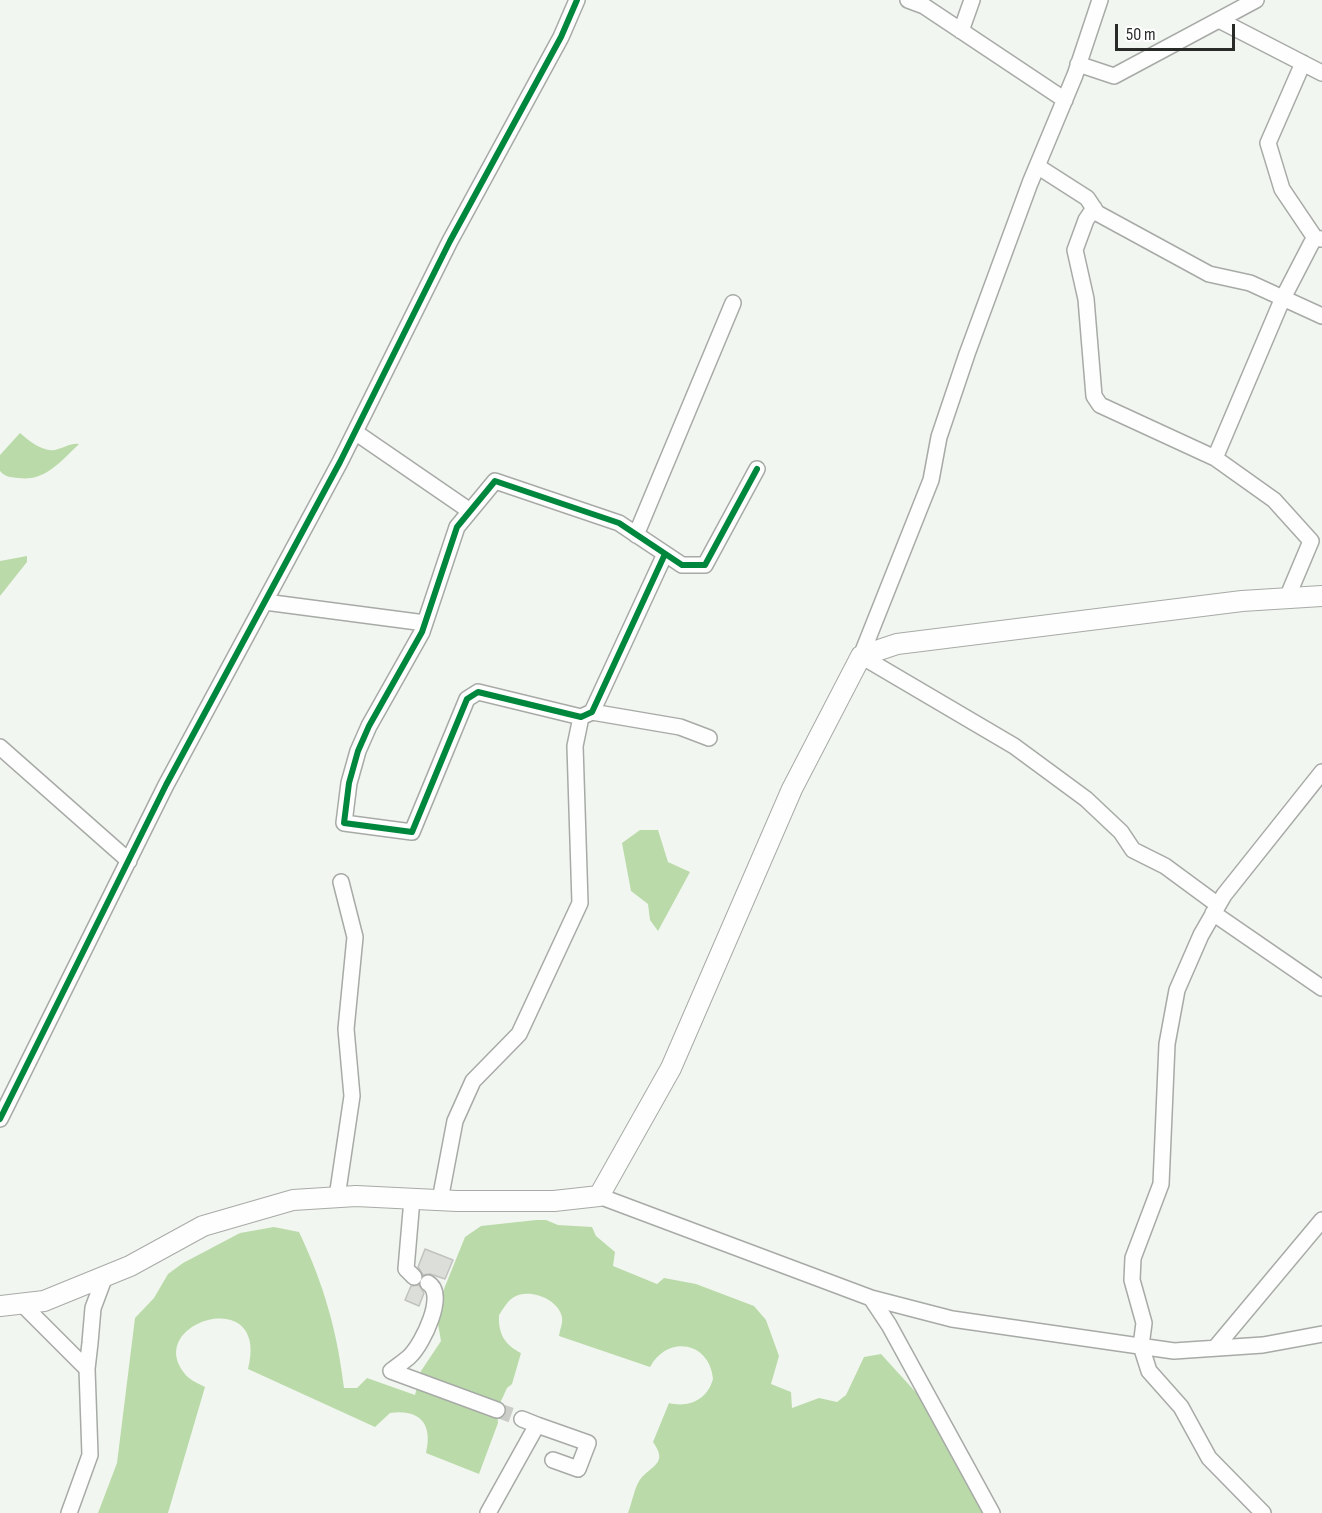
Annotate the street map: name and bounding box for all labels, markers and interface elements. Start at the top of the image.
scale bar [1118,12,1238,50]
text: 50 m [1126,24,1156,45]

